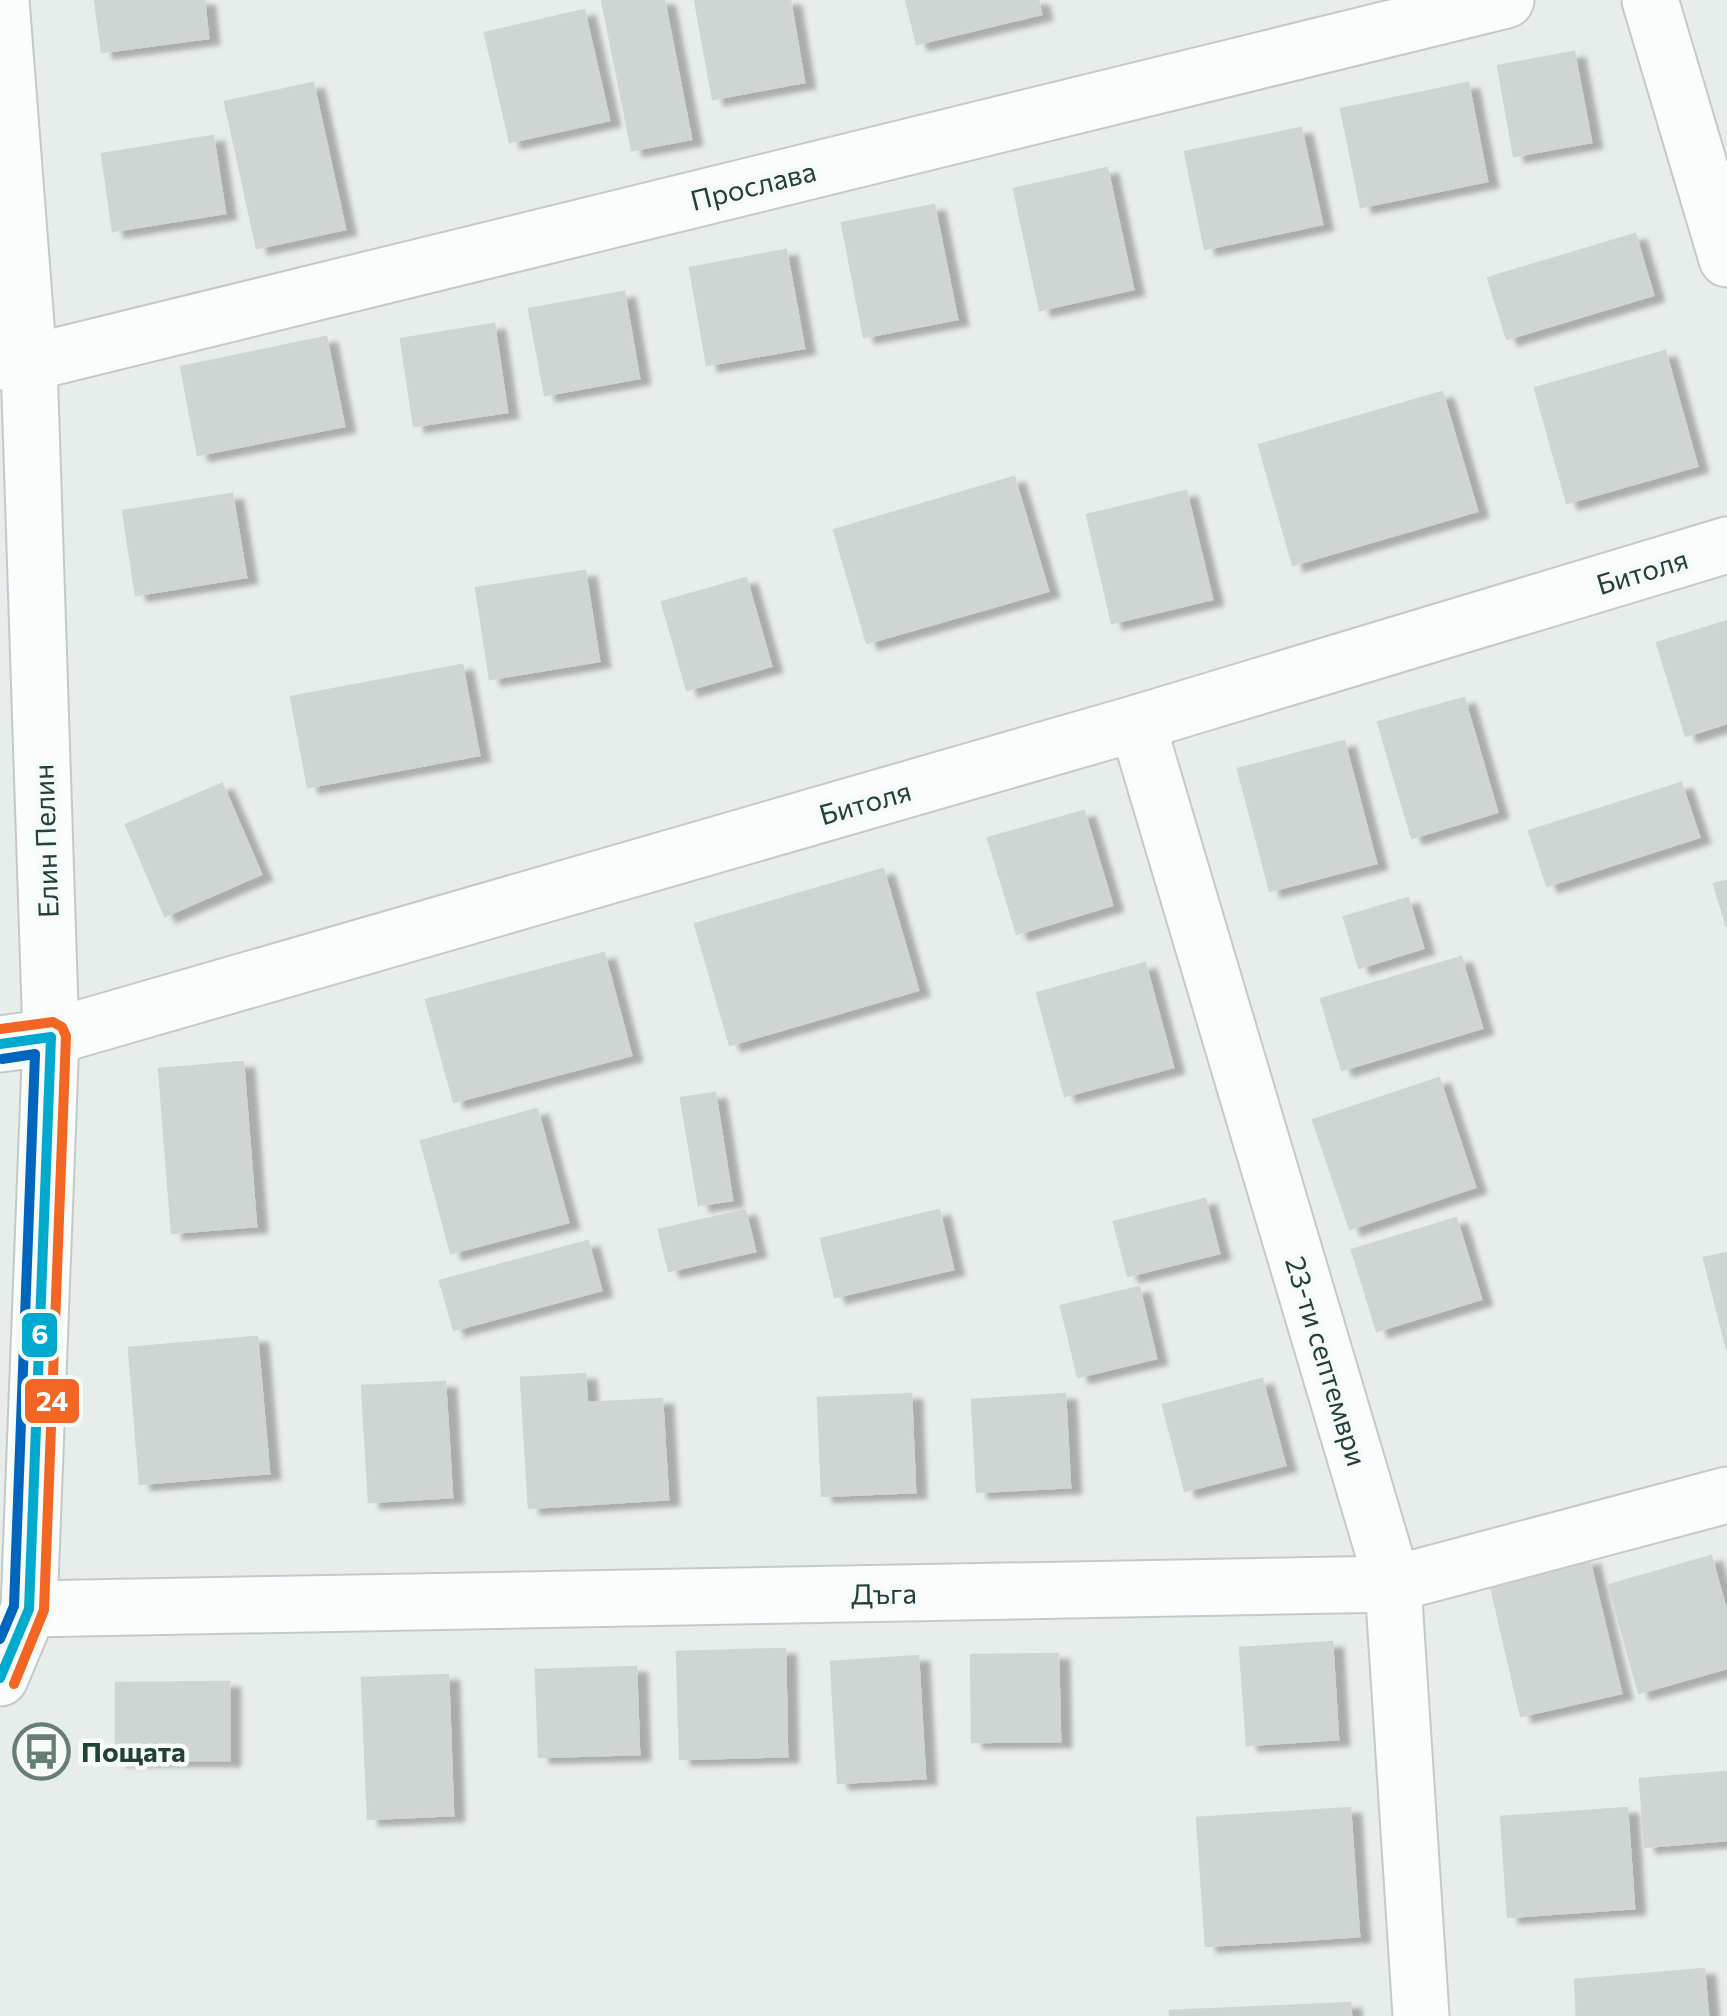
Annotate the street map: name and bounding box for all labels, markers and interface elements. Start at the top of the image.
street label: Прослава [687,153,819,217]
street label: Битоля [1592,541,1692,601]
street label: Елин Пелин [25,763,65,919]
street label: Битоля [815,773,915,831]
street label: 23-ти септември [1279,1252,1375,1470]
line badge: 6 [20,1311,59,1359]
text: 6 [31,1316,49,1350]
line badge: 24 [23,1377,81,1425]
text: 24 [36,1383,68,1417]
street label: Дъга [851,1575,917,1611]
bus stop icon: Пощата [12,1721,72,1781]
place label: Пощата [81,1734,186,1768]

